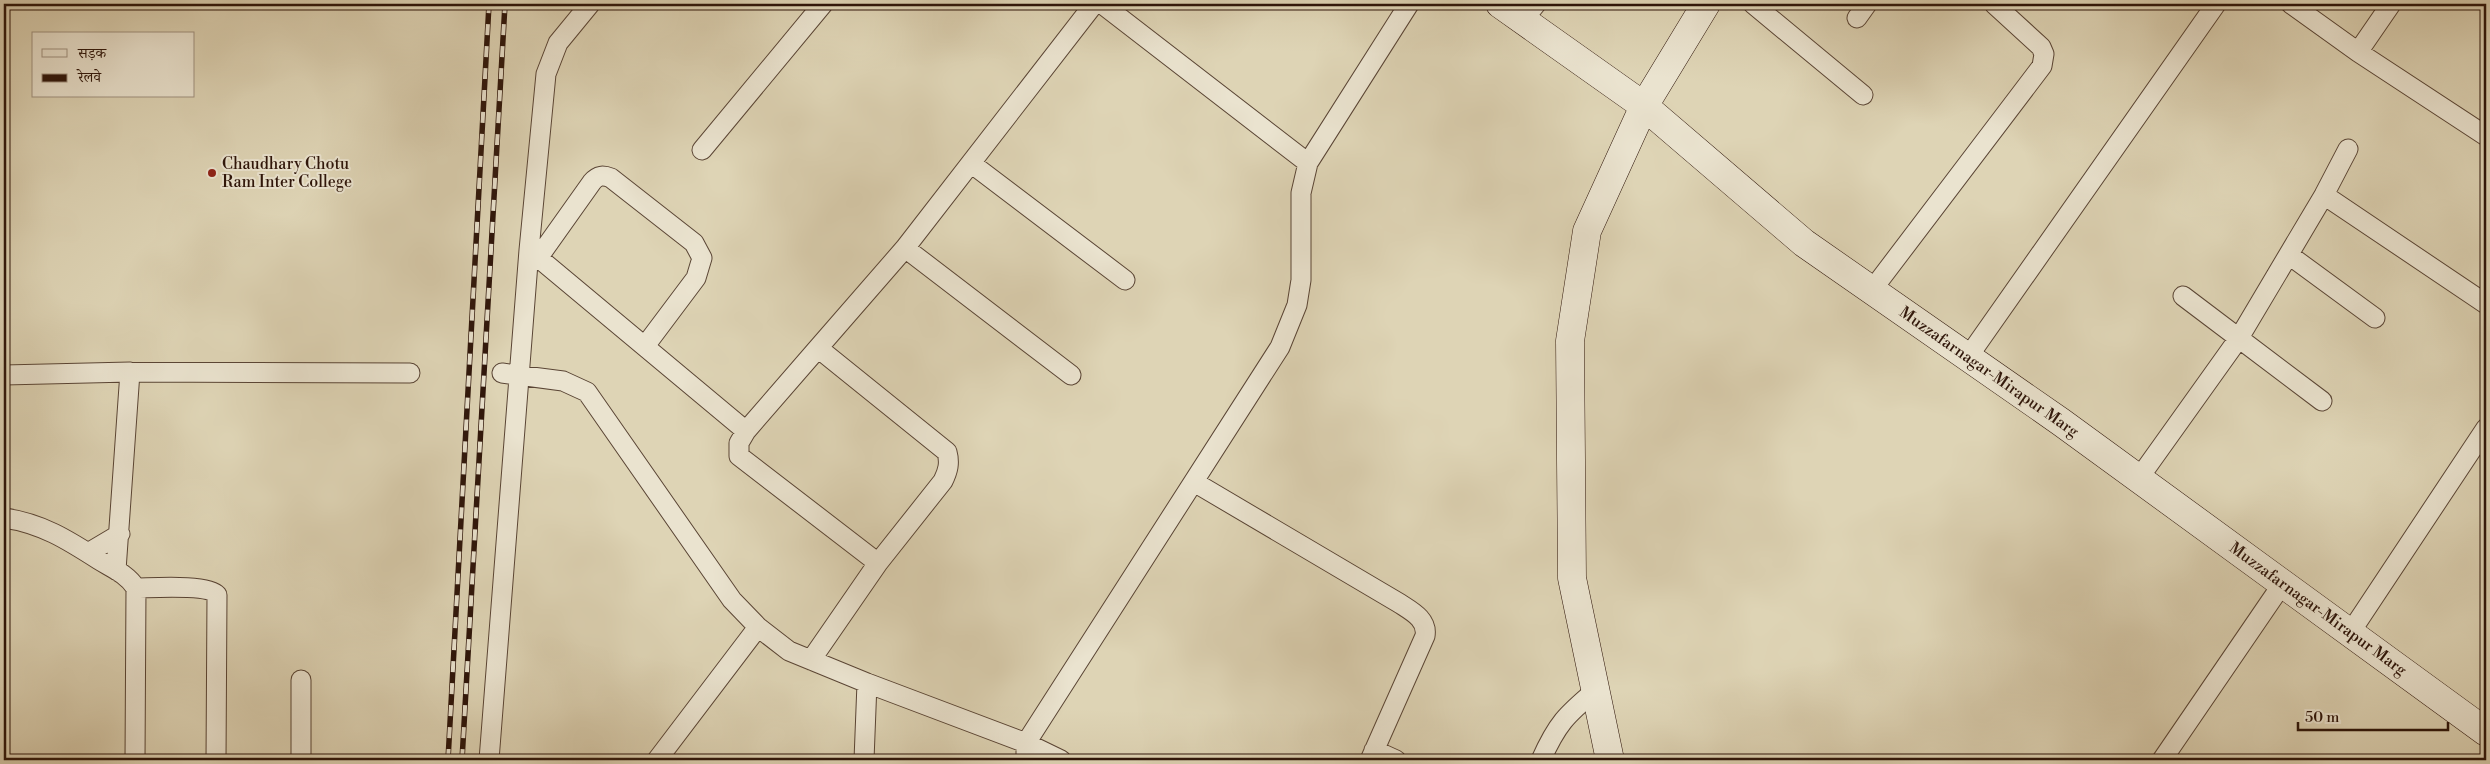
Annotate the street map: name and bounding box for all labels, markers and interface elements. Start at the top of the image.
legend [32,32,195,98]
text: सड़क [77,44,107,63]
text: रेलवे [76,68,102,87]
place label: Chaudhary Chotu Ram Inter College [222,154,352,192]
marker: Chaudhary Chotu Ram Inter College [206,167,218,179]
street label: Muzzafarnagar-Mirapur Marg [1895,302,2083,442]
street label: Muzzafarnagar-Mirapur Marg [2225,538,2411,681]
scale bar [2298,699,2448,731]
text: 50 m [2305,708,2339,727]

